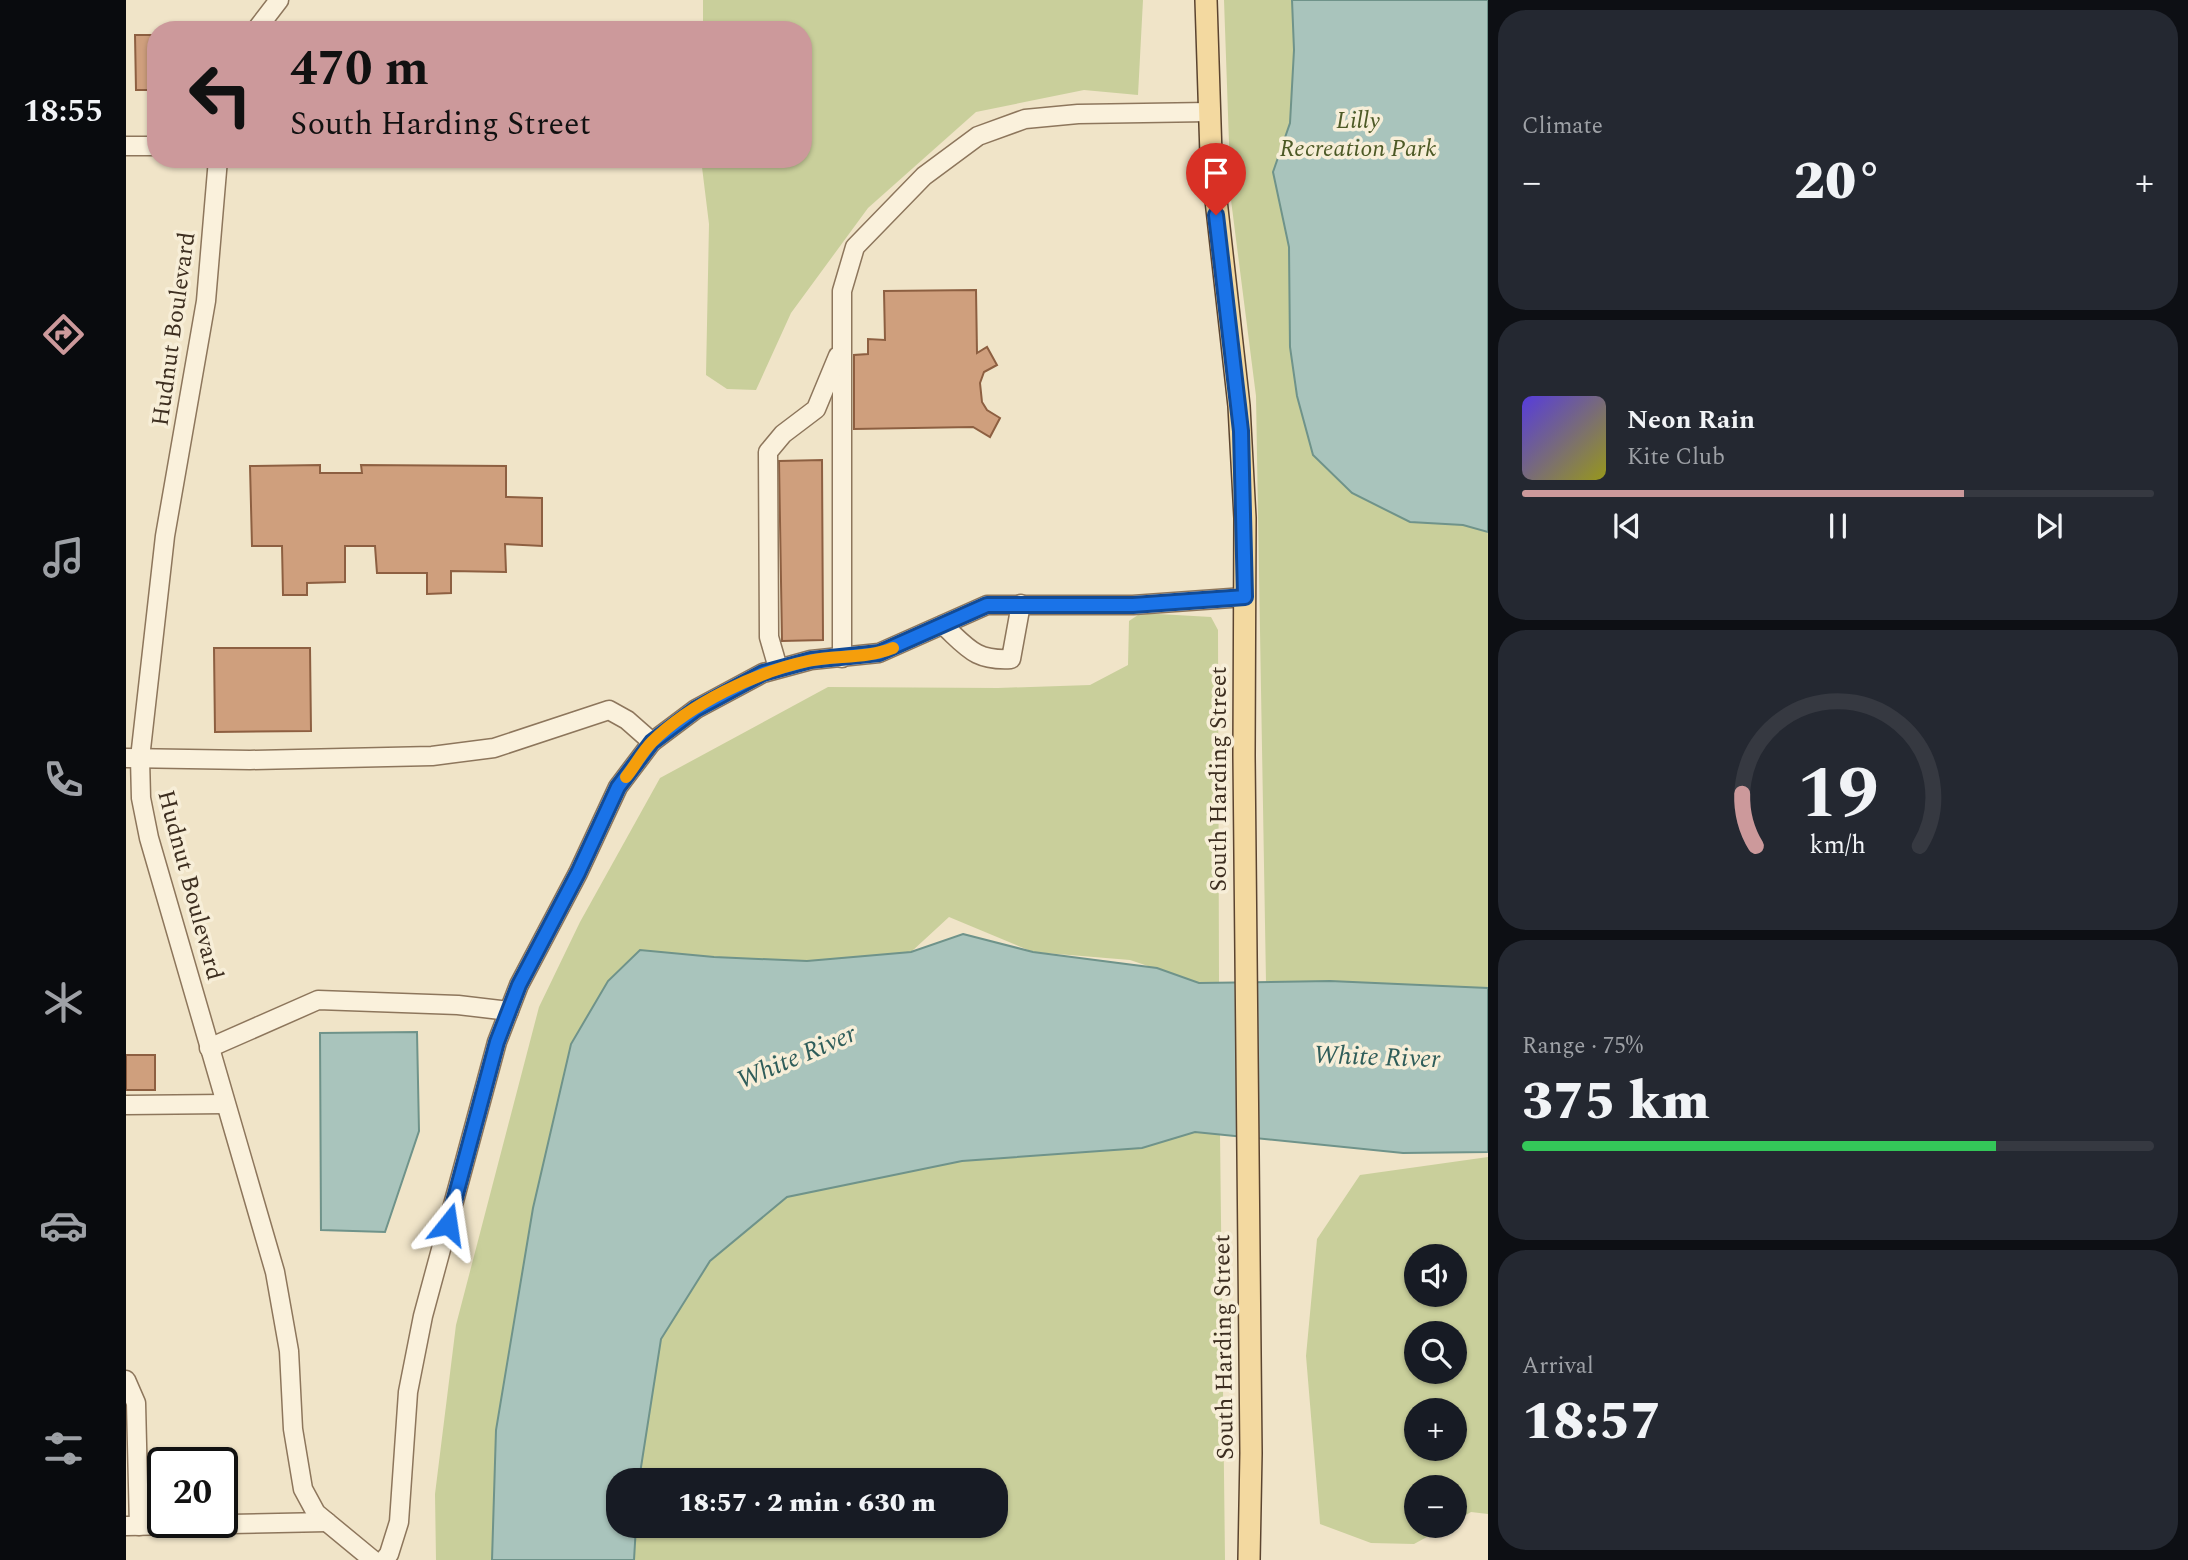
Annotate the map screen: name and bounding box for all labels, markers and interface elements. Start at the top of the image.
text: 470 m [290,32,429,107]
icon: left [175,49,266,140]
text: 18:55 [23,87,103,136]
text: South Harding Street [290,100,591,149]
park label: Lilly Recreation Park [1280,103,1436,167]
text: Climate [1522,109,1603,144]
pin [1186,143,1246,215]
text: 20° [1794,143,1882,222]
icon: arrive [1197,154,1235,192]
text: − [1522,154,1541,212]
text: + [2135,154,2154,212]
street label: Hudnut Boulevard [143,230,205,428]
icon: directions [39,310,88,359]
text: Neon Rain [1627,400,1755,440]
text: Kite Club [1627,440,1725,475]
icon: previous [1608,507,1646,545]
icon: pause [1819,507,1857,545]
icon: next [2030,507,2068,545]
icon: music [39,533,88,582]
street label: South Harding Street [1201,666,1237,892]
text: 19 [1797,739,1879,850]
icon: phone [39,755,88,804]
street label: Hudnut Boulevard [147,786,233,984]
text: km/h [1810,827,1866,865]
icon: climate [39,978,88,1027]
water label: White River [730,1013,863,1100]
text: Range · 75% [1522,1029,1643,1064]
water label: White River [1313,1035,1442,1079]
text: 375 km [1522,1063,1710,1142]
position arrow [411,1187,485,1261]
icon: car [39,1201,88,1250]
street label: South Harding Street [1204,1234,1244,1460]
map controls [1404,1244,1467,1538]
button: sound [1404,1244,1467,1307]
button: search [1404,1321,1467,1384]
text: Arrival [1522,1349,1594,1384]
text: 18:57 [1522,1383,1661,1462]
button: + [1404,1398,1467,1461]
icon: filters [39,1424,88,1473]
speed limit sign: 20 [147,1447,238,1538]
button: − [1404,1475,1467,1538]
text: 18:57 · 2 min · 630 m [678,1483,936,1523]

